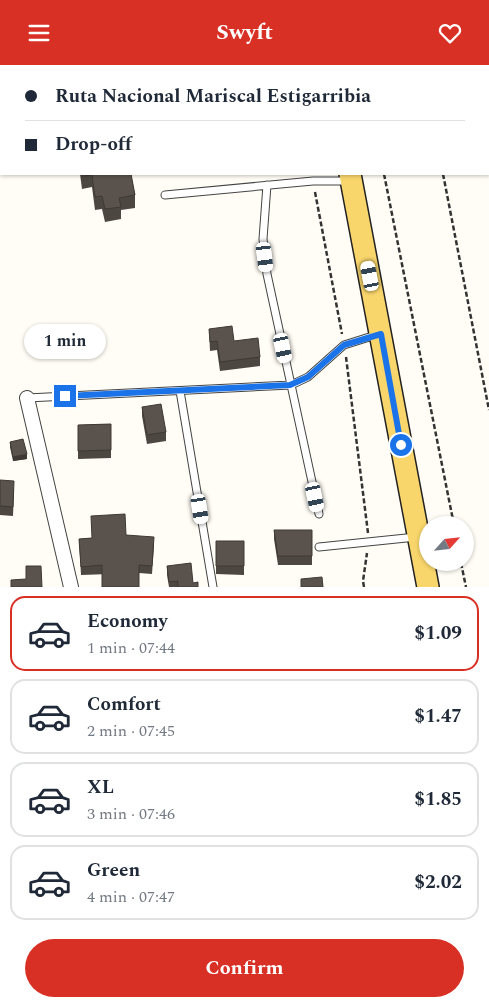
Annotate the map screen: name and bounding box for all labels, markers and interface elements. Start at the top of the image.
text: Swyft [216,16,273,49]
icon: menu [25,19,53,47]
icon: heart [436,19,464,47]
text: Ruta Nacional Mariscal Estigarribia [55,82,371,111]
text: Drop-off [55,130,132,159]
car [255,241,274,273]
car [359,260,380,292]
callout: 1 min [24,323,106,359]
text: 1 min [44,329,86,353]
car [272,332,293,364]
route end [54,385,76,407]
route start [390,434,412,456]
car [304,481,325,513]
car [190,493,209,525]
north arrow [419,516,474,571]
map controls [419,516,474,571]
text: Economy [87,607,168,636]
icon: car [27,611,72,656]
text: $1.09 [414,619,462,648]
text: 1 min · 07:44 [87,636,175,660]
text: Comfort [87,690,161,719]
icon: car [27,694,72,739]
text: $1.47 [414,702,462,731]
text: 2 min · 07:45 [87,719,175,743]
text: XL [87,773,114,802]
icon: car [27,777,72,822]
text: $1.85 [414,785,462,814]
text: 3 min · 07:46 [87,802,175,826]
text: Green [87,856,140,885]
icon: car [27,860,72,905]
text: $2.02 [414,868,462,897]
text: 4 min · 07:47 [87,885,175,909]
button: Confirm [25,939,464,997]

